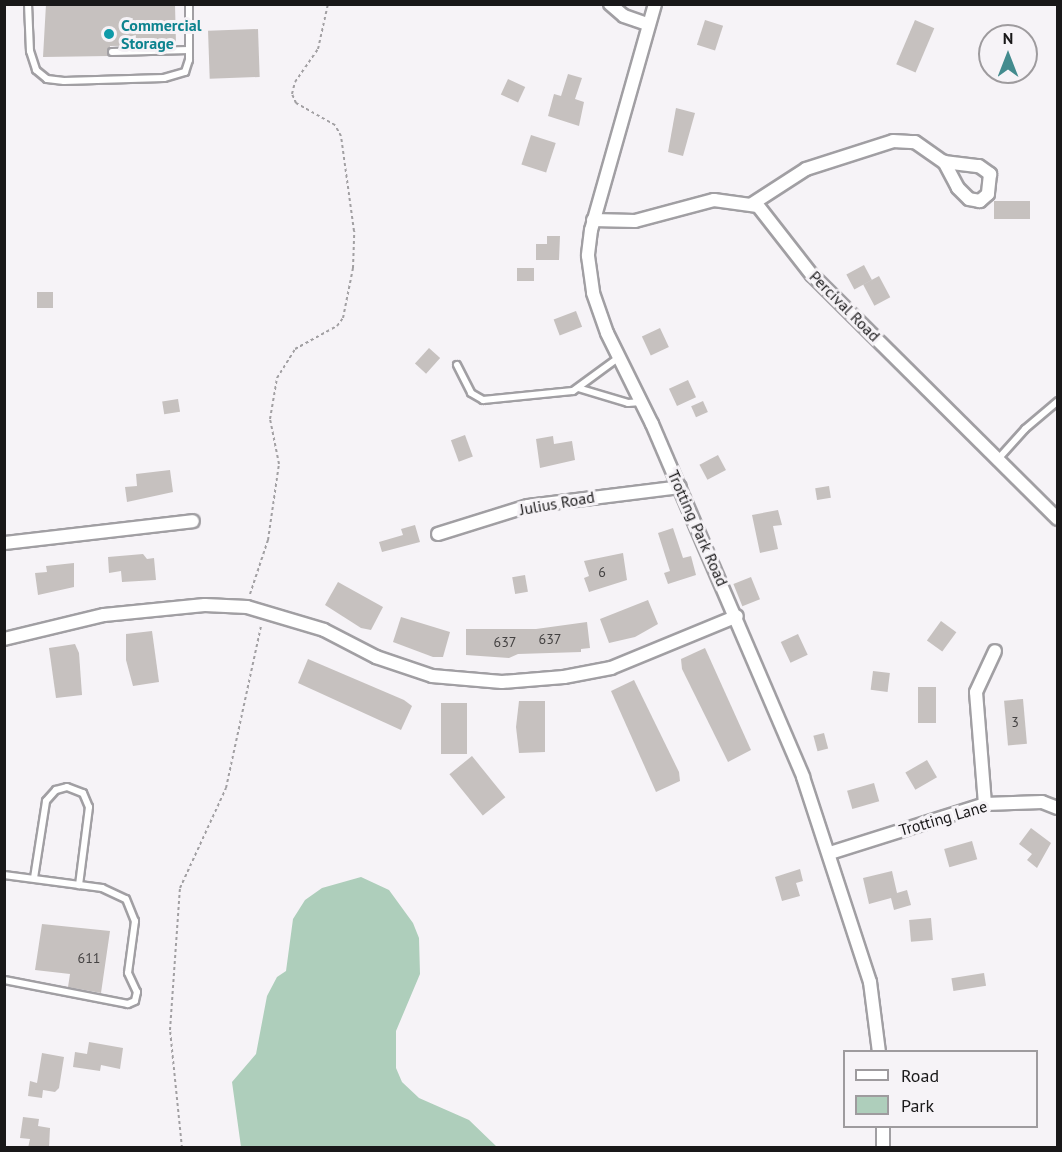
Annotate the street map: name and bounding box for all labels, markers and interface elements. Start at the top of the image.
place label: Commercial Storage [121,15,201,53]
north arrow [978,24,1038,84]
marker: Commercial Storage [102,27,116,41]
text: N [1003,28,1013,48]
street label: Percival Road [806,267,884,345]
street label: Trotting Park Road [664,467,732,589]
street label: Julius Road [518,487,596,519]
house number: 6 [598,564,606,580]
house number: 637 [539,631,561,647]
house number: 637 [494,634,516,650]
house number: 3 [1011,714,1019,730]
street label: Trotting Lane [897,796,989,840]
house number: 611 [78,950,100,966]
legend [843,1050,1038,1128]
text: Road [901,1064,939,1087]
text: Park [901,1094,934,1117]

